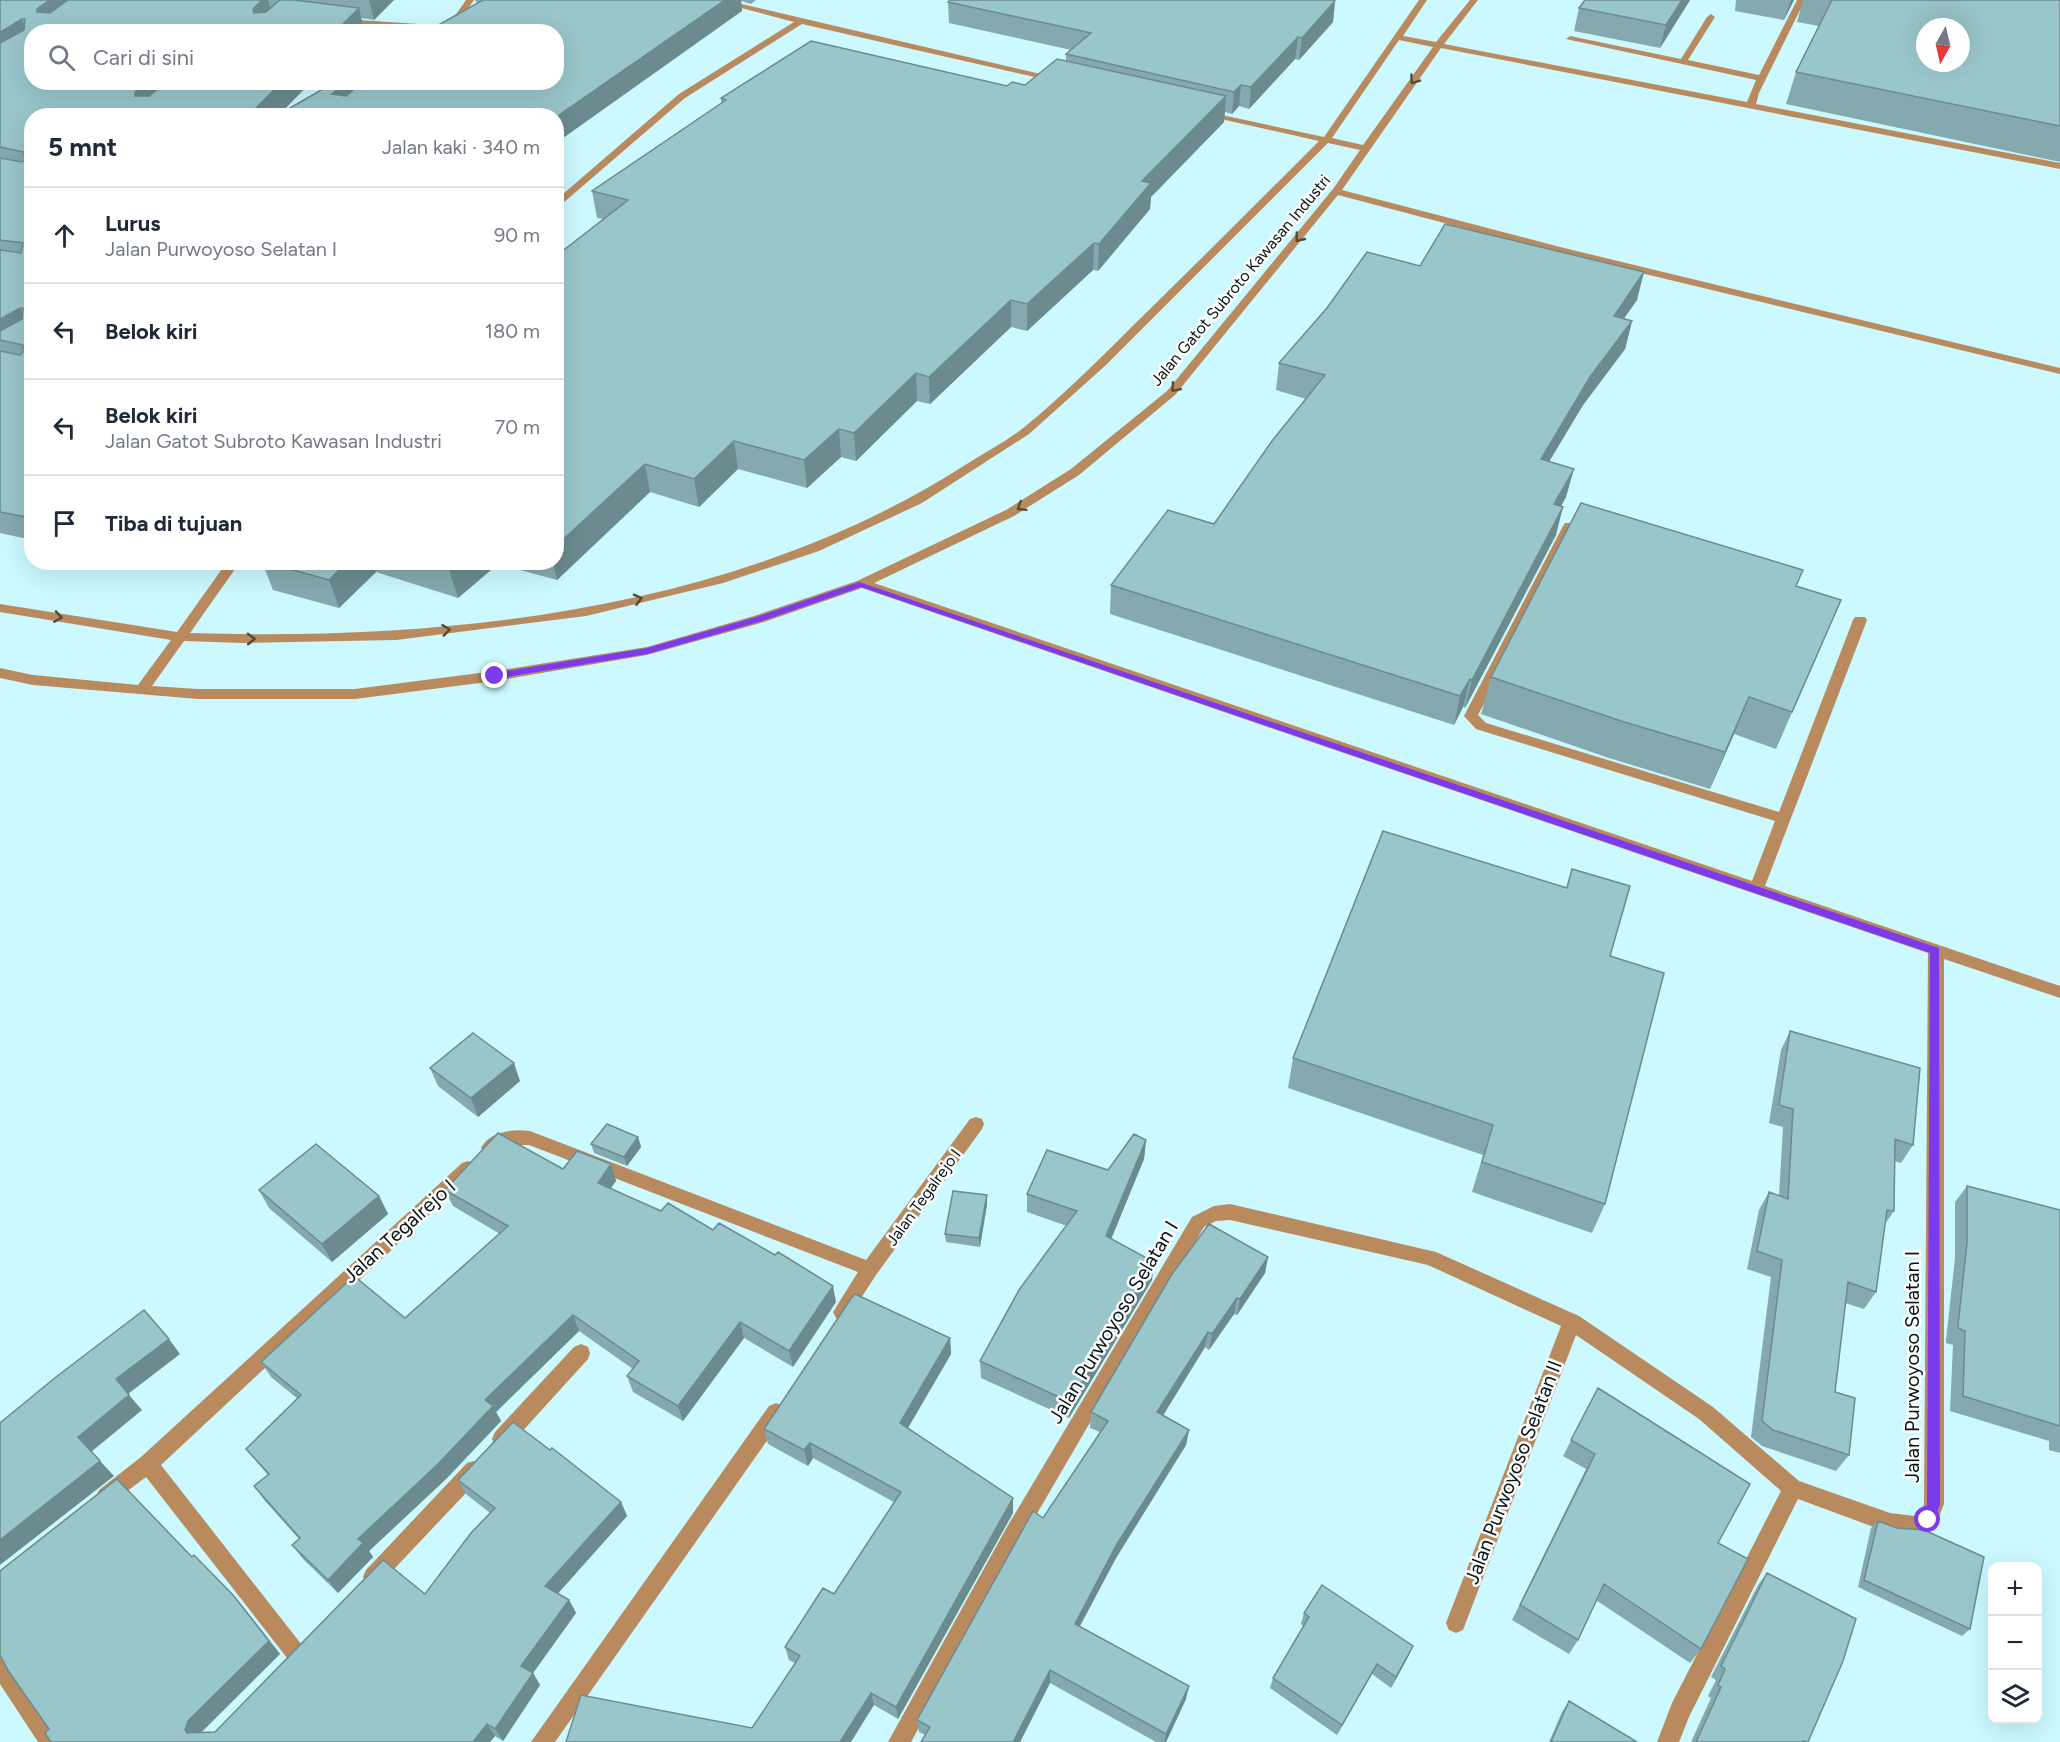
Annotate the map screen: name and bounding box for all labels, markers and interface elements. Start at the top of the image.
north arrow [1916,18,1970,72]
search box [24,24,564,90]
icon: search [45,41,78,74]
text: Cari di sini [93,44,194,71]
one-way arrow [1410,74,1421,85]
text: 5 mnt [48,131,117,163]
text: Jalan kaki · 340 m [382,135,540,159]
street label: Jalan Gatot Subroto Kawasan Industri [1146,171,1334,390]
text: Lurus [105,210,160,237]
icon: ahead [48,219,81,252]
text: 90 m [494,223,540,247]
one-way arrow [1295,231,1306,242]
text: Jalan Purwoyoso Selatan I [105,237,337,261]
icon: left [48,315,81,348]
text: Belok kiri [105,318,198,345]
text: 180 m [485,319,540,343]
one-way arrow [1171,381,1182,392]
text: Belok kiri [105,402,198,429]
icon: left [48,411,81,444]
text: 70 m [494,415,540,439]
text: Jalan Gatot Subroto Kawasan Industri [105,429,442,453]
one-way arrow [1016,499,1027,510]
icon: arrive [48,507,81,540]
text: Tiba di tujuan [105,510,242,537]
one-way arrow [633,594,643,607]
one-way arrow [53,611,62,623]
one-way arrow [441,624,450,637]
one-way arrow [247,633,256,645]
route end [481,662,507,688]
street label: Jalan Tegalrejo I [882,1145,965,1249]
street label: Jalan Tegalrejo I [338,1174,460,1288]
street label: Jalan Purwoyoso Selatan I [1043,1216,1183,1428]
street label: Jalan Purwoyoso Selatan I [1900,1251,1924,1483]
street label: Jalan Purwoyoso Selatan II [1459,1357,1567,1587]
route start [1914,1506,1940,1532]
map controls [1988,1562,2042,1724]
button: + [1988,1562,2042,1616]
button: − [1988,1616,2042,1670]
button: layers [1988,1670,2042,1724]

